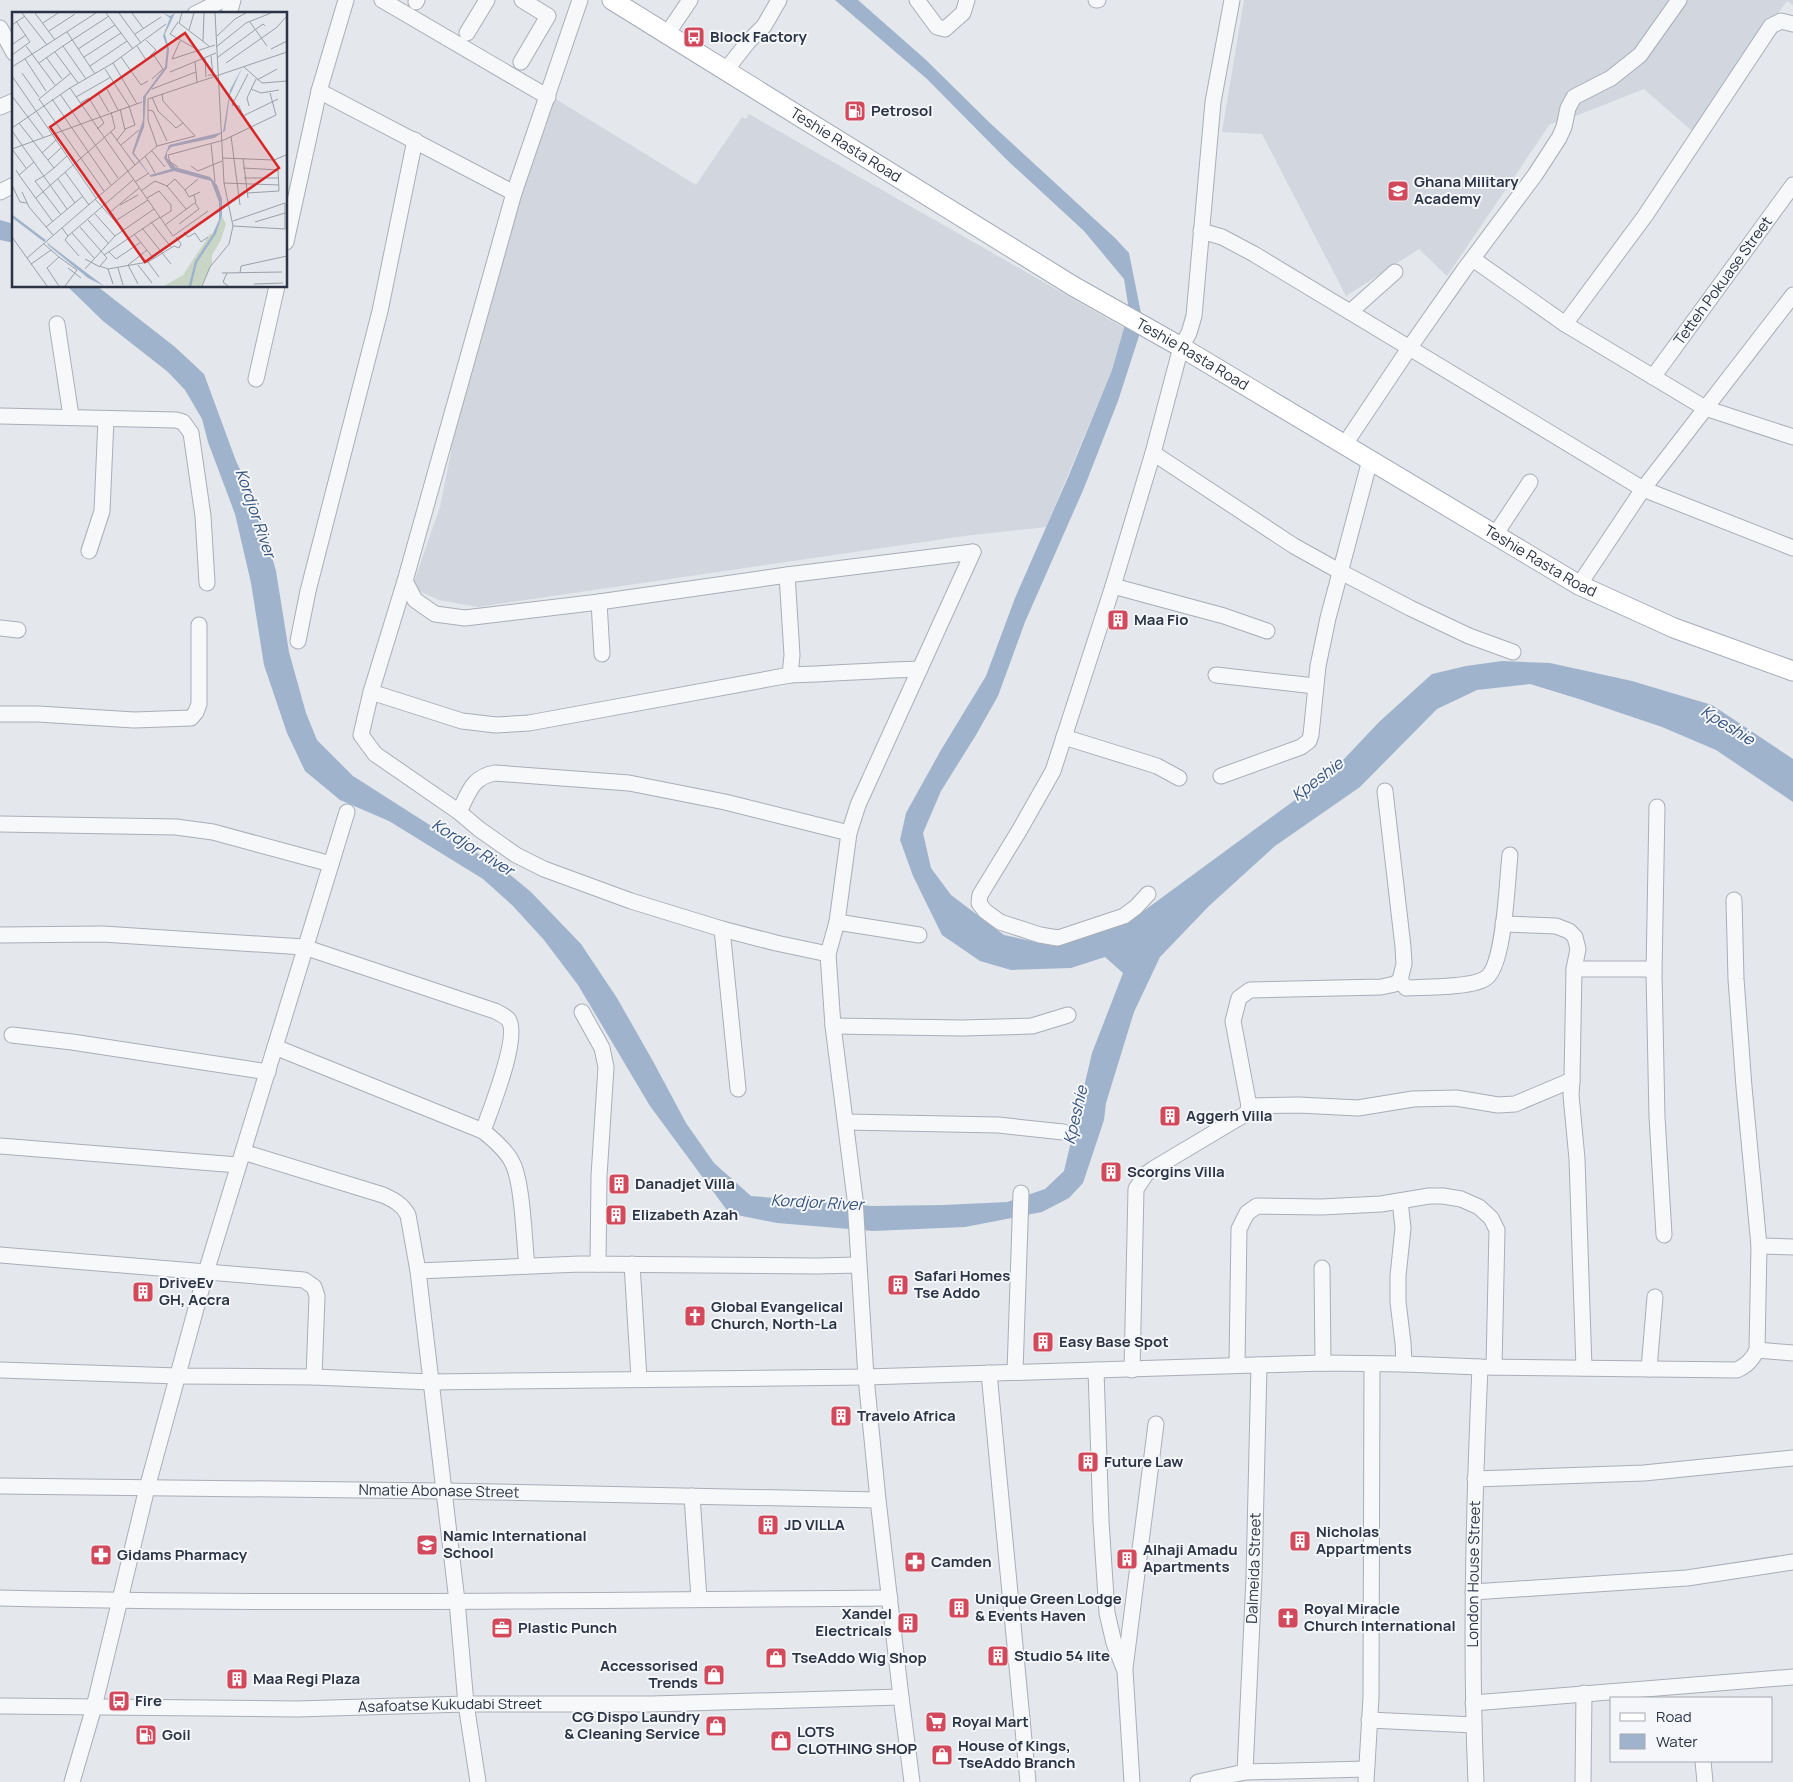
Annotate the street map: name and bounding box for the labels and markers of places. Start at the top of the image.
bus stop icon: Block Factory [682,25,706,49]
place label: Block Factory [710,26,808,47]
fuel station icon: Petrosol [843,99,867,123]
place label: Petrosol [871,100,933,121]
place label: Ghana Military Academy [1414,171,1519,209]
school or university icon: Ghana Military Academy [1386,179,1410,203]
building icon: Maa Fio [1106,608,1130,632]
place label: Maa Fio [1134,609,1188,630]
building icon: Aggerh Villa [1158,1104,1182,1128]
place label: Aggerh Villa [1186,1105,1273,1126]
building icon: Scorgins Villa [1099,1160,1123,1184]
place label: Scorgins Villa [1127,1161,1225,1182]
building icon: Danadjet Villa [607,1172,631,1196]
place label: Danadjet Villa [635,1173,735,1194]
building icon: Elizabeth Azah [604,1203,628,1227]
place label: Elizabeth Azah [632,1204,738,1225]
place label: Safari Homes Tse Addo [914,1265,1010,1303]
place label: DriveEv GH, Accra [159,1272,230,1310]
building icon: Safari Homes Tse Addo [886,1273,910,1297]
building icon: DriveEv GH, Accra [131,1280,155,1304]
place label: Global Evangelical Church, North-La [711,1296,843,1334]
church icon: Global Evangelical Church, North-La [683,1304,707,1328]
building icon: Easy Base Spot [1031,1330,1055,1354]
place label: Easy Base Spot [1059,1331,1169,1352]
building icon: Travelo Africa [829,1404,853,1428]
place label: Travelo Africa [857,1405,956,1426]
building icon: Future Law [1076,1450,1100,1474]
place label: Future Law [1104,1451,1183,1472]
building icon: JD VILLA [756,1513,780,1537]
place label: JD VILLA [784,1514,845,1535]
place label: Nicholas Appartments [1316,1521,1412,1559]
place label: Namic International School [443,1525,587,1563]
building icon: Nicholas Appartments [1288,1529,1312,1553]
school or university icon: Namic International School [415,1533,439,1557]
place label: Alhaji Amadu Apartments [1143,1539,1238,1577]
pharmacy icon: Gidams Pharmacy [89,1543,113,1567]
place label: Gidams Pharmacy [117,1544,248,1565]
building icon: Alhaji Amadu Apartments [1115,1547,1139,1571]
pharmacy icon: Camden [903,1550,927,1574]
place label: Camden [931,1551,992,1572]
place label: Unique Green Lodge & Events Haven [975,1588,1122,1626]
building icon: Unique Green Lodge & Events Haven [947,1596,971,1620]
place label: Royal Miracle Church International [1304,1598,1456,1636]
place label: Xandel Electricals [815,1603,892,1641]
church icon: Royal Miracle Church International [1276,1606,1300,1630]
building icon: Xandel Electricals [896,1611,920,1635]
office icon: Plastic Punch [490,1616,514,1640]
place label: Plastic Punch [518,1617,617,1638]
building icon: Studio 54 lite [986,1644,1010,1668]
place label: Studio 54 lite [1014,1645,1110,1666]
shop icon: TseAddo Wig Shop [764,1646,788,1670]
place label: TseAddo Wig Shop [792,1647,927,1668]
place label: Accessorised Trends [600,1655,698,1693]
shop icon: Accessorised Trends [702,1663,726,1687]
building icon: Maa Regi Plaza [225,1667,249,1691]
place label: Maa Regi Plaza [253,1668,360,1689]
bus stop icon: Fire [107,1689,131,1713]
place label: Fire [135,1690,162,1711]
place label: CG Dispo Laundry & Cleaning Service [564,1706,701,1744]
supermarket icon: Royal Mart [924,1710,948,1734]
place label: Royal Mart [952,1711,1029,1732]
shop icon: CG Dispo Laundry & Cleaning Service [704,1714,728,1738]
place label: LOTS CLOTHING SHOP [797,1721,918,1759]
fuel station icon: Goil [134,1723,158,1747]
place label: Goil [162,1724,191,1745]
shop icon: LOTS CLOTHING SHOP [769,1729,793,1753]
place label: House of Kings, TseAddo Branch [958,1735,1075,1773]
shop icon: House of Kings, TseAddo Branch [930,1743,954,1767]

